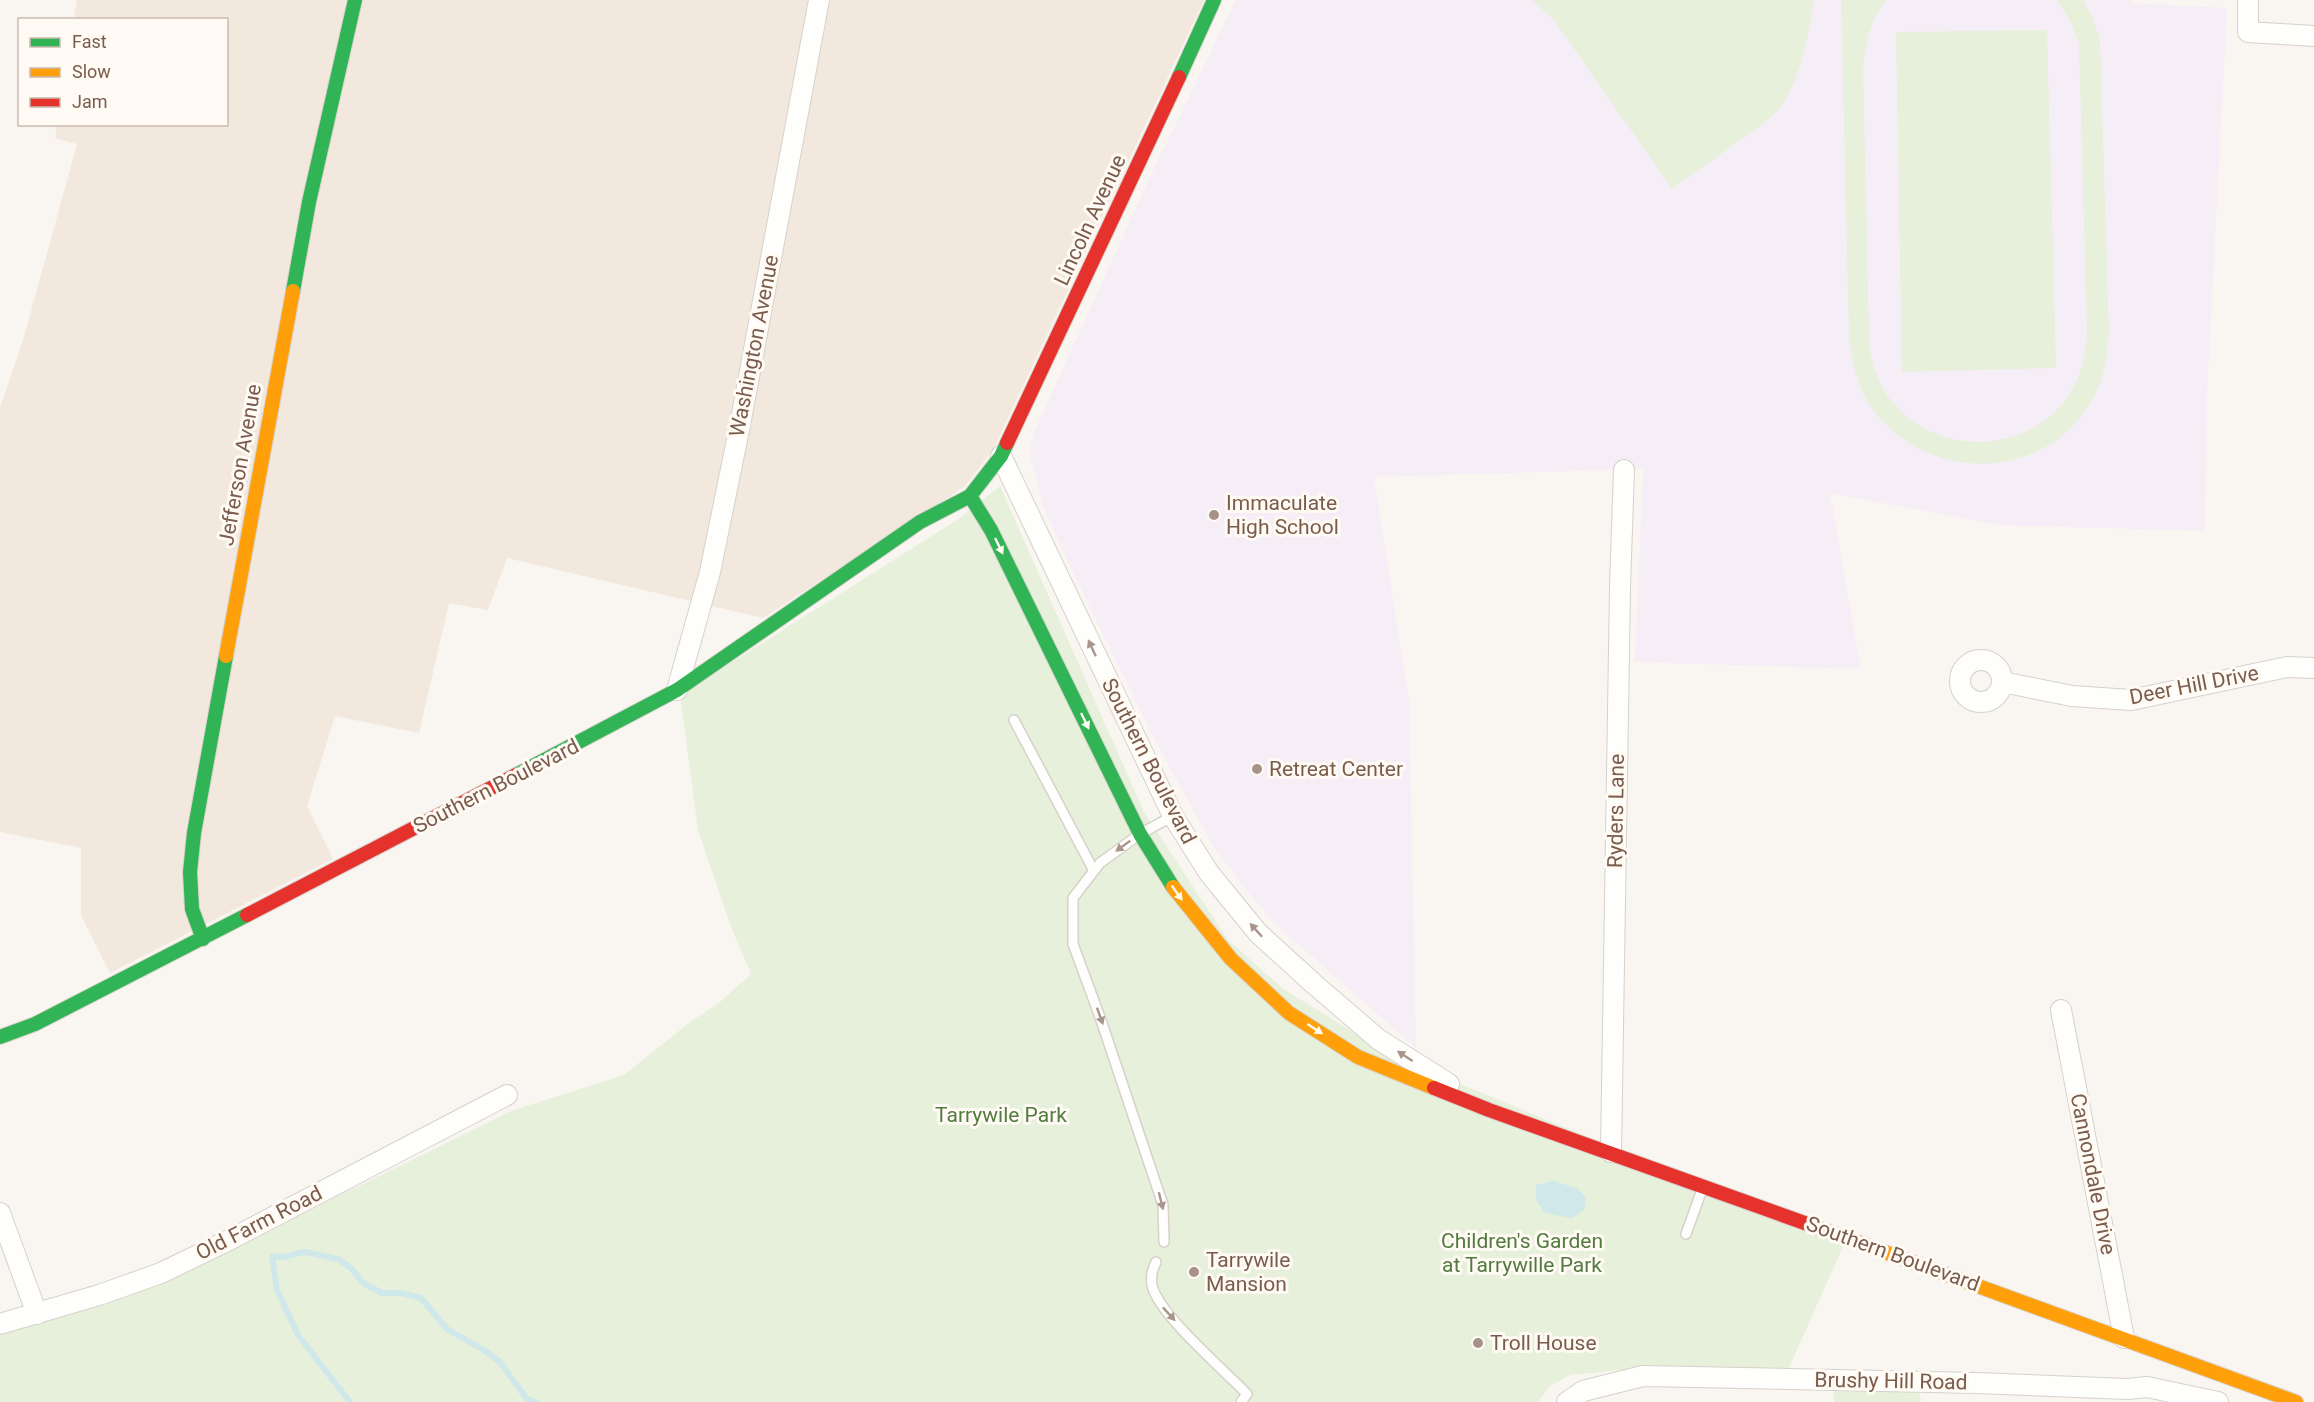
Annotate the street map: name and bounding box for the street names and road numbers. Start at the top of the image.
street label: Lincoln Avenue [1049,151,1131,289]
street label: Washington Avenue [725,253,783,439]
street label: Jefferson Avenue [214,382,266,548]
street label: Deer Hill Drive [2127,661,2261,709]
street label: Southern Boulevard [1097,674,1201,848]
street label: Southern Boulevard [409,734,583,838]
street label: Ryders Lane [1603,754,1629,868]
street label: Cannondale Drive [2066,1091,2120,1257]
street label: Old Farm Road [192,1181,326,1265]
street label: Southern Boulevard [1803,1212,1983,1296]
street label: Brushy Hill Road [1814,1368,1968,1394]

